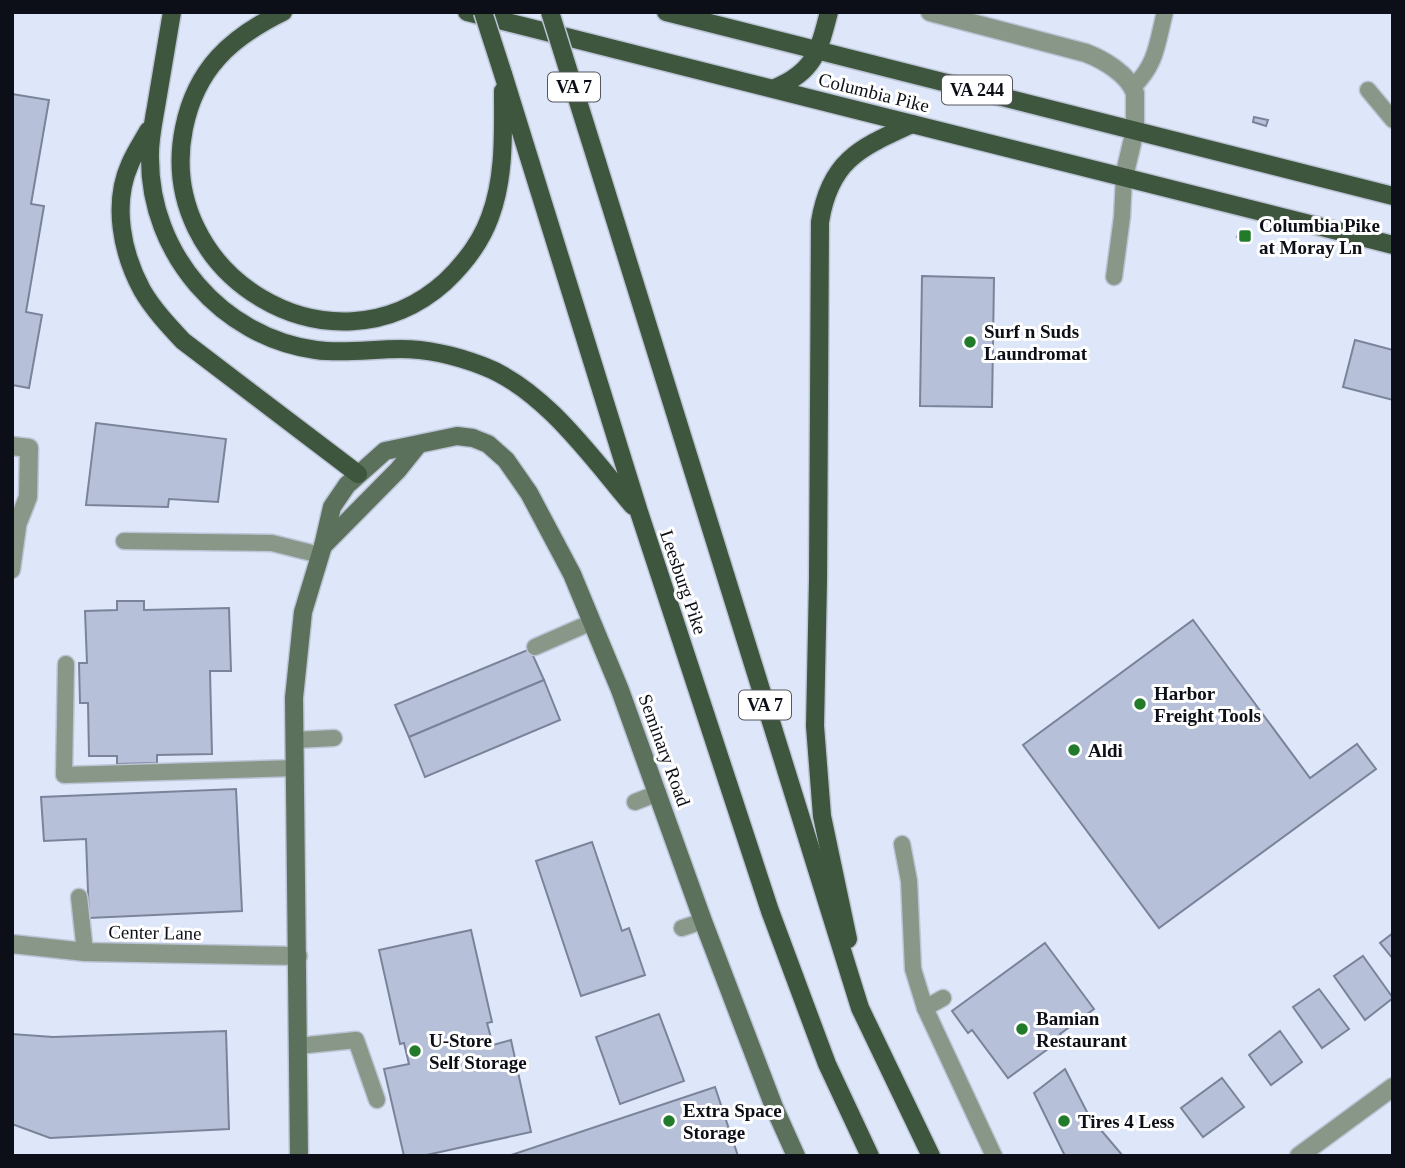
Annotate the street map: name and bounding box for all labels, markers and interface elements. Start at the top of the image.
street label: Columbia Pike [816,69,931,116]
road number: VA 7 [548,72,600,102]
road number: VA 244 [942,76,1012,104]
place label: Columbia Pike at Moray Ln [1259,215,1380,258]
marker: Columbia Pike at Moray Ln [1237,228,1253,244]
place label: Surf n Suds Laundromat [984,321,1088,364]
marker: Surf n Suds Laundromat [962,334,978,350]
street label: Leesburg Pike [656,527,711,637]
place label: Harbor Freight Tools [1154,683,1261,726]
road number: VA 7 [739,690,791,720]
street label: Seminary Road [635,691,695,810]
marker: Harbor Freight Tools [1132,696,1148,712]
place label: Aldi [1088,740,1123,761]
marker: Aldi [1066,742,1082,758]
street label: Center Lane [108,921,202,944]
place label: Bamian Restaurant [1036,1008,1127,1051]
marker: Bamian Restaurant [1014,1021,1030,1037]
place label: U-Store Self Storage [429,1030,527,1073]
marker: U-Store Self Storage [407,1043,423,1059]
place label: Extra Space Storage [683,1100,782,1143]
place label: Tires 4 Less [1078,1111,1174,1132]
marker: Extra Space Storage [661,1113,677,1129]
marker: Tires 4 Less [1056,1113,1072,1129]

